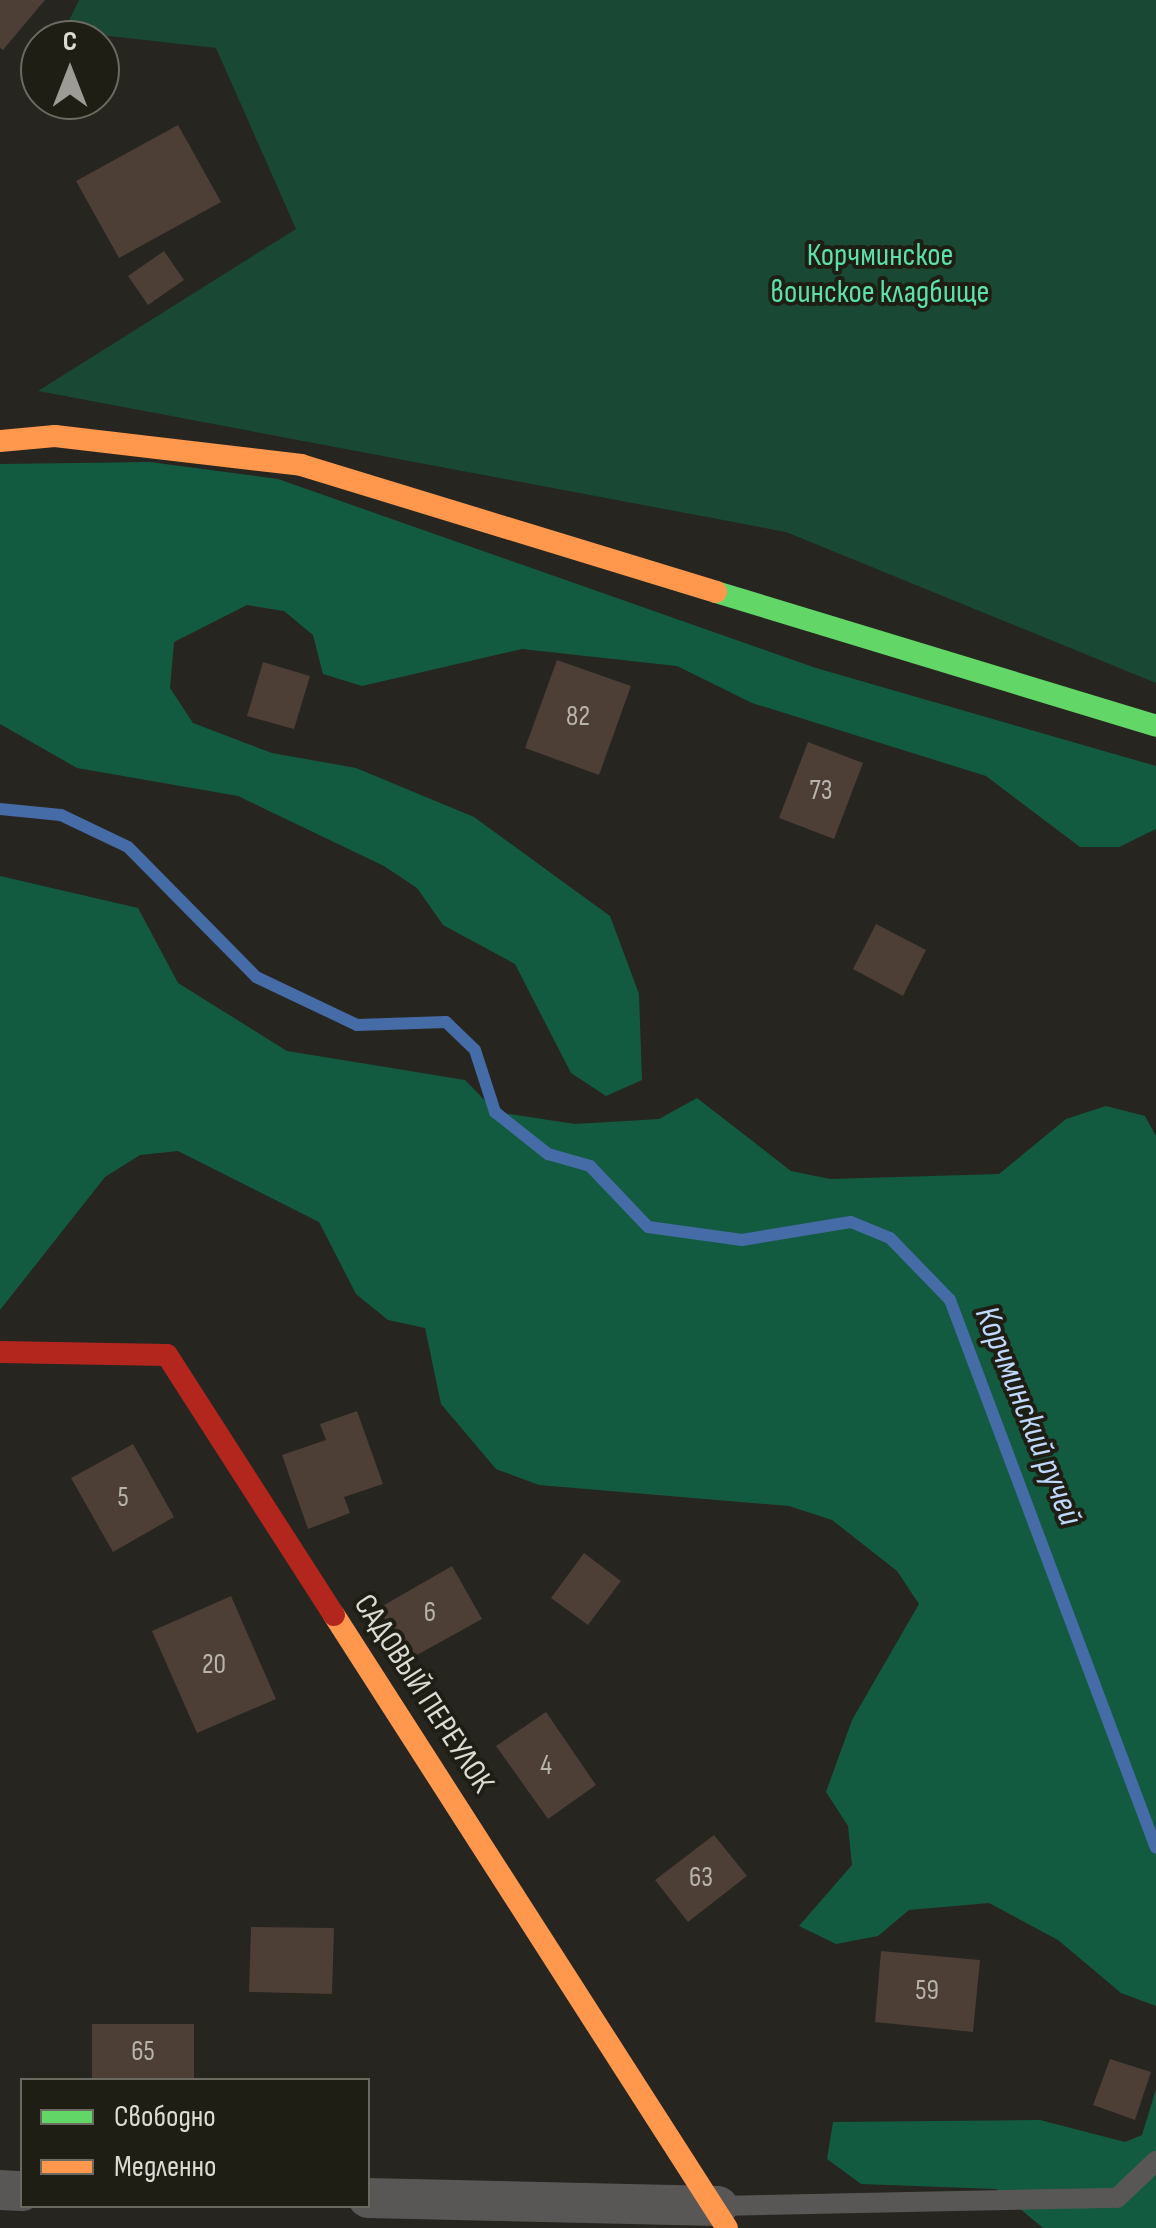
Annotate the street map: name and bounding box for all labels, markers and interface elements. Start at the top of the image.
north arrow [20,20,120,120]
text: С [63,25,77,58]
park label: Корчминское воинское кладбище [771,238,989,313]
house number: 82 [566,700,590,734]
house number: 73 [810,774,832,808]
water label: Корчминский ручей [965,1300,1091,1532]
house number: 5 [117,1481,129,1515]
street label: САДОВЫЙ ПЕРЕУЛОК [345,1588,501,1800]
house number: 6 [424,1596,436,1630]
house number: 20 [202,1648,226,1682]
house number: 4 [540,1749,552,1783]
house number: 63 [689,1861,713,1895]
house number: 59 [915,1974,939,2008]
house number: 65 [131,2035,155,2069]
legend [20,2078,370,2208]
text: Свободно [114,2099,216,2135]
text: Медленно [114,2149,216,2185]

